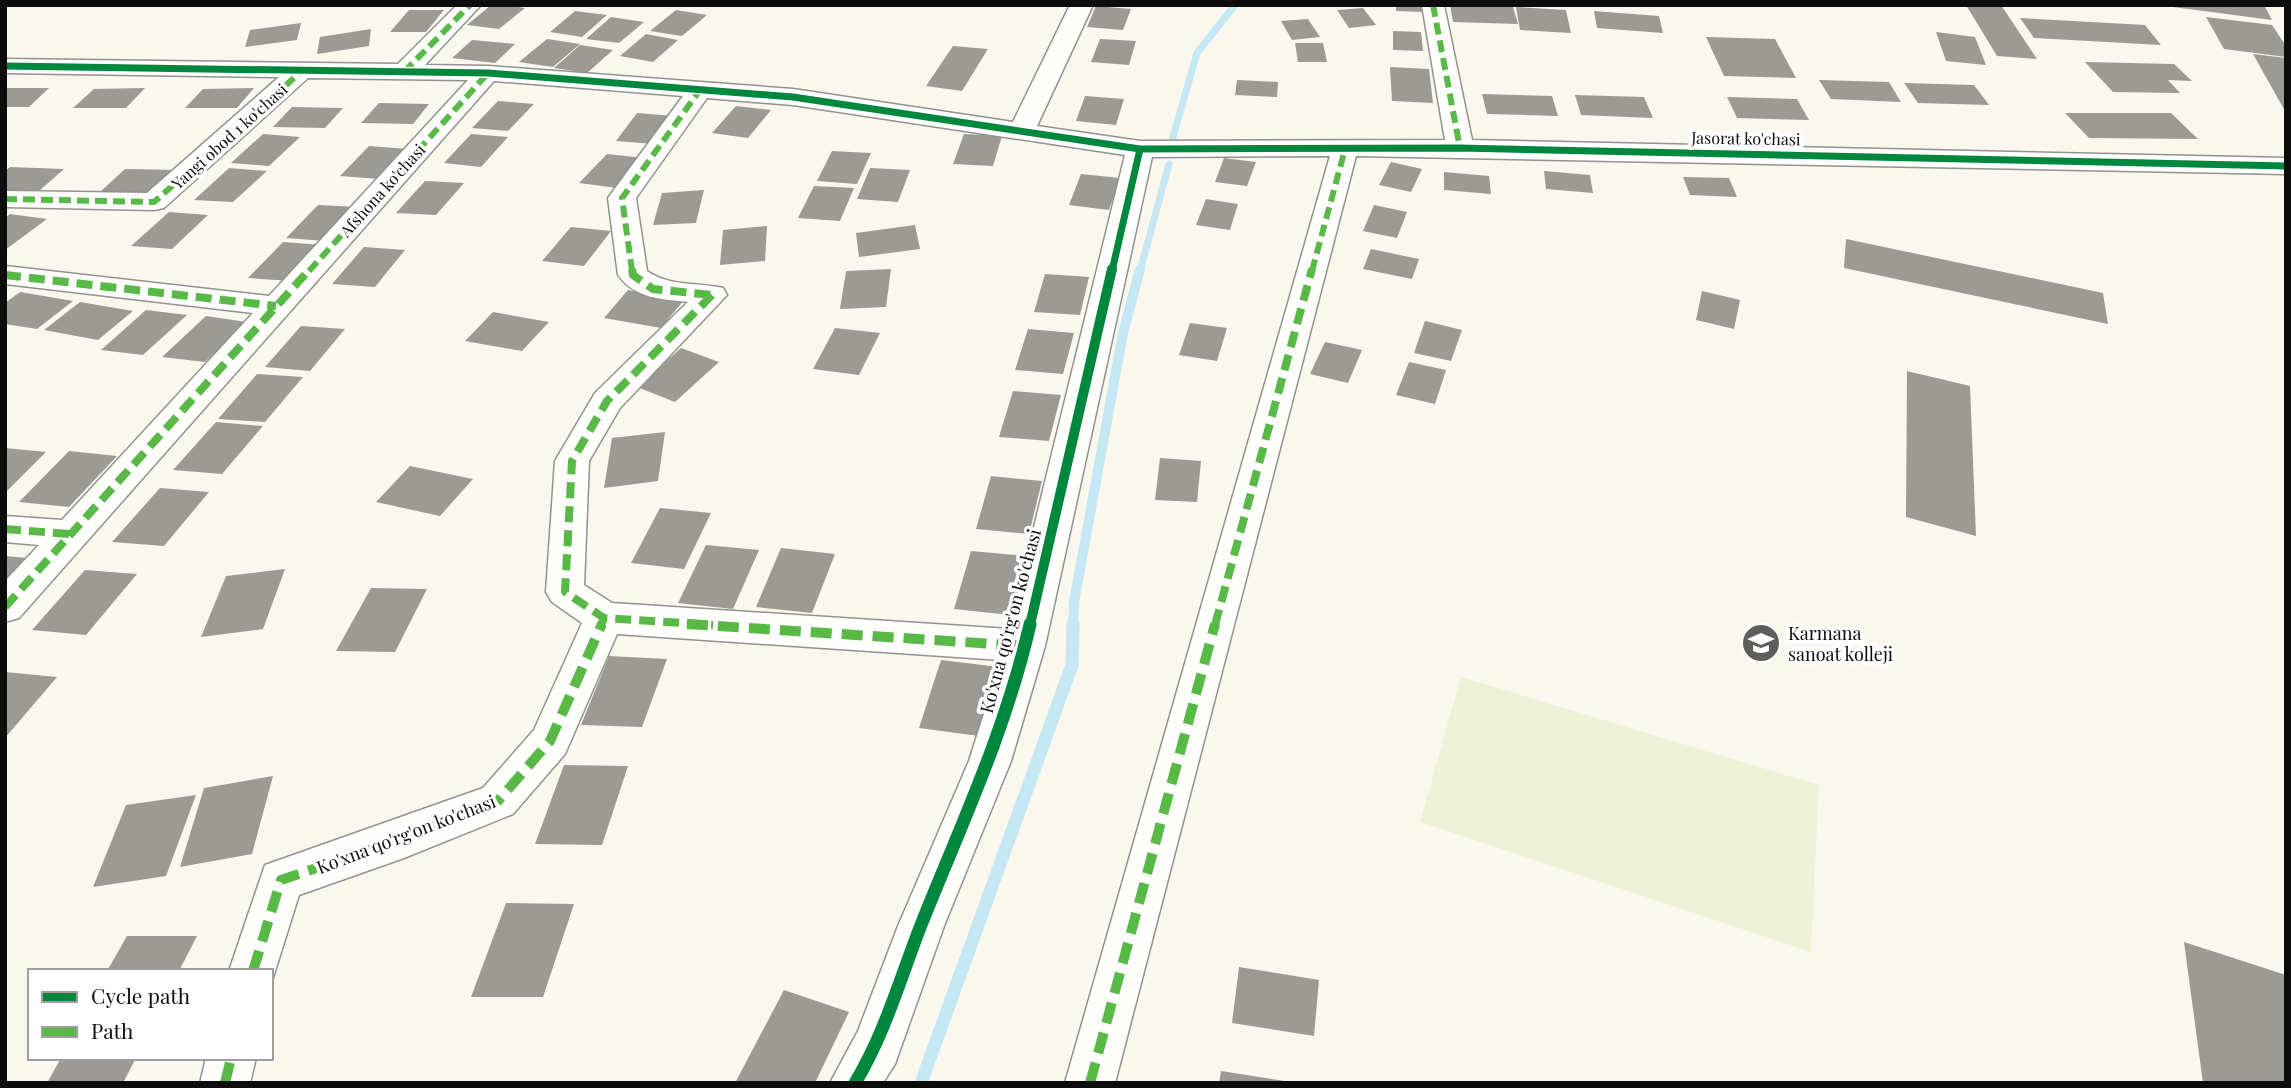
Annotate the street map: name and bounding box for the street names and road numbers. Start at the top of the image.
street label: Yangi obod 1 ko'chasi [166,78,292,194]
street label: Jasorat ko'chasi [1690,127,1801,149]
street label: Afshona ko'chasi [334,139,430,242]
street label: Ko'xna qo'rg'on ko'chasi [974,526,1046,716]
street label: Ko'xna qo'rg'on ko'chasi [313,789,499,879]

